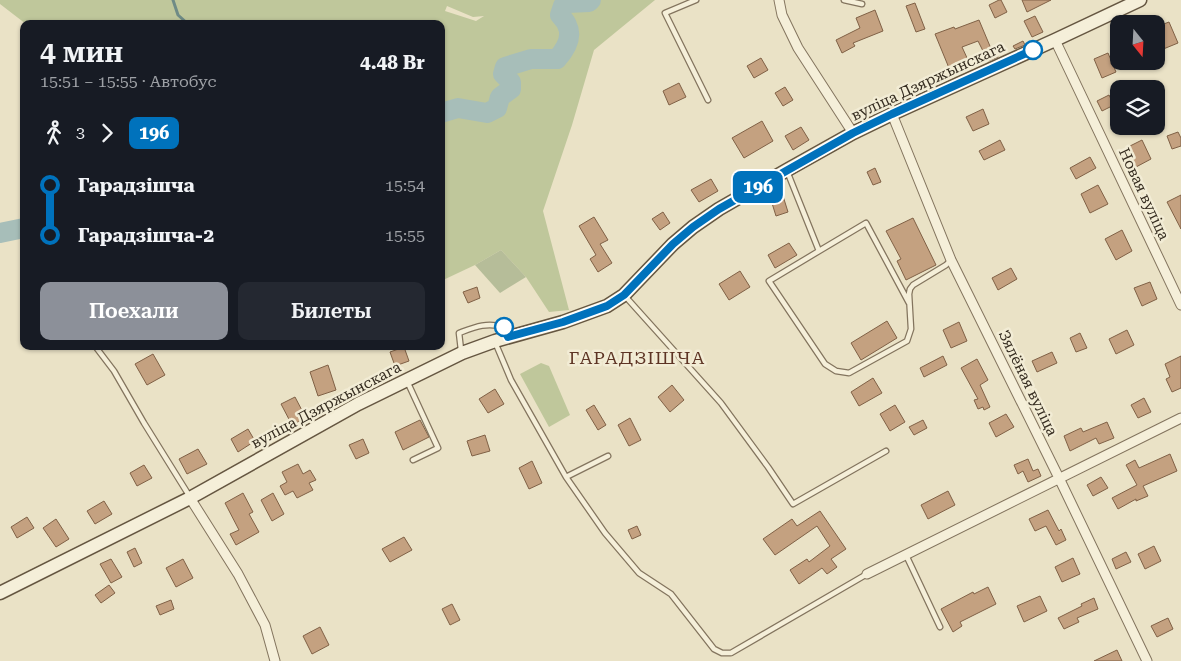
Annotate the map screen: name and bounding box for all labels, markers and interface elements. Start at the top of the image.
north arrow [1110,15,1165,70]
map controls [1110,15,1165,135]
text: 4 мин [40,36,123,69]
street label: вуліца Дзяржынскага [848,37,1008,125]
unlabelled marker [1023,40,1043,60]
text: 4.48 Br [360,51,425,74]
text: 15:51 – 15:55 · Автобус [40,72,216,91]
button: layers [1110,80,1165,135]
icon: walk [40,119,68,147]
icon: forward [93,119,121,147]
text: 196 [139,122,169,143]
text: 3 [76,123,85,142]
street label: Новая вуліца [1115,145,1173,243]
line badge: 196 [729,171,787,203]
text: Гарадзішча [78,174,195,197]
text: 15:54 [385,176,425,195]
text: 196 [743,176,773,197]
text: Гарадзішча-2 [78,224,214,247]
text: 15:55 [385,226,425,245]
button: Поехали [40,282,228,340]
button: Билеты [238,282,425,340]
unlabelled marker [494,317,514,337]
street label: Зялёная вуліца [995,327,1061,439]
district label: ГАРАДЗІШЧА [569,347,705,368]
street label: вуліца Дзяржынскага [248,358,404,452]

